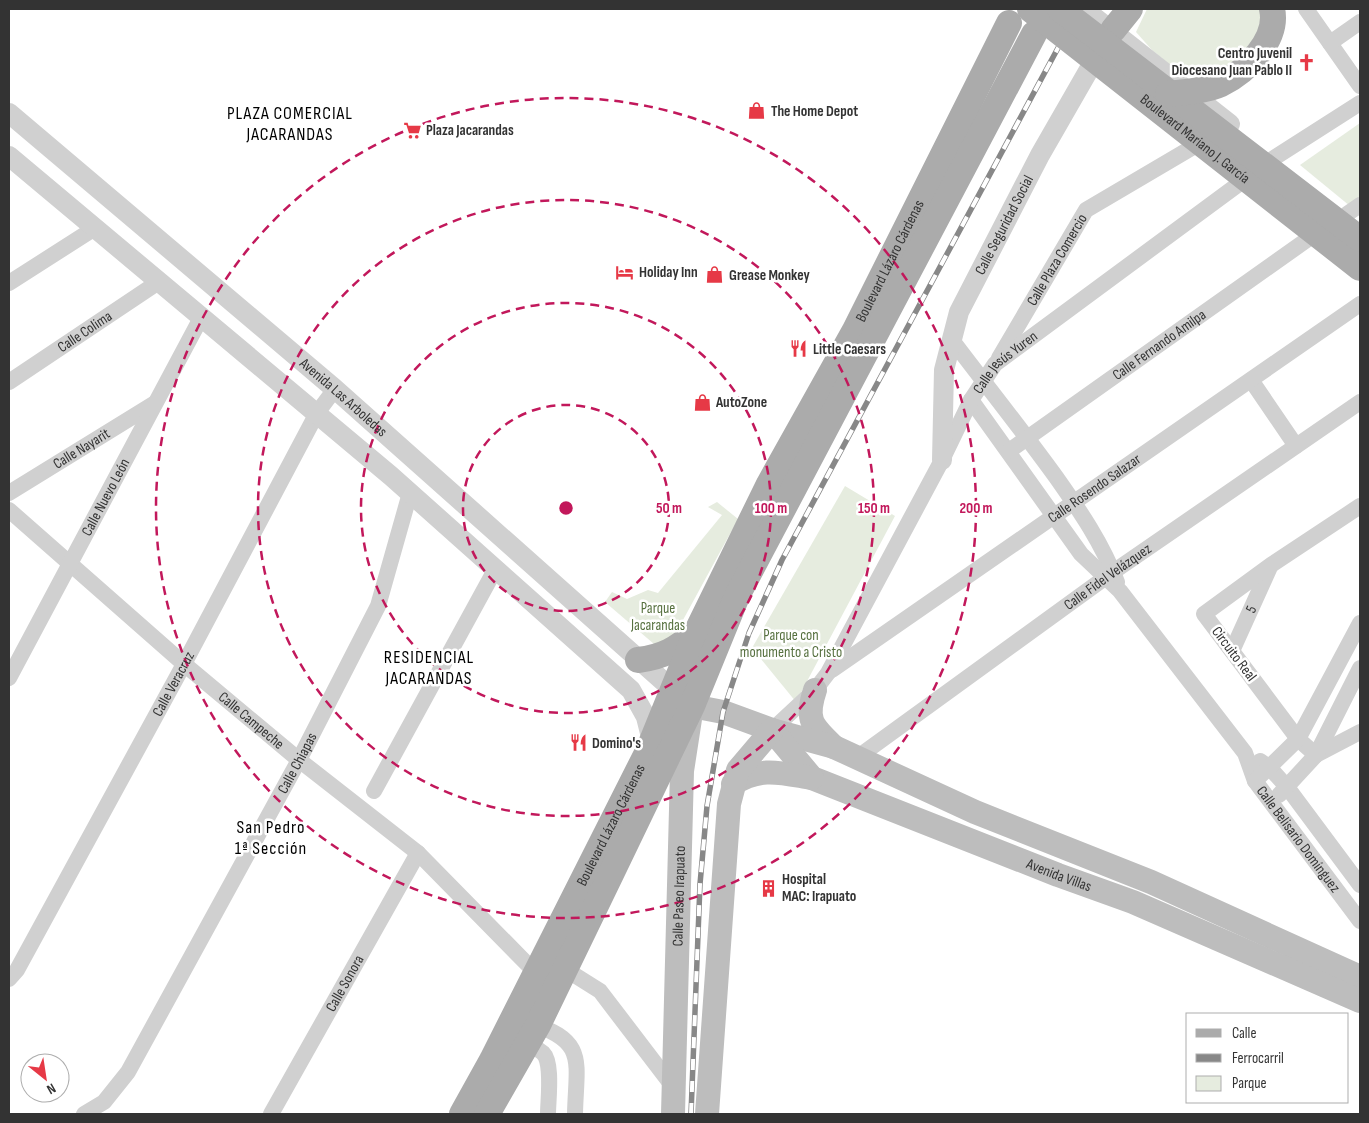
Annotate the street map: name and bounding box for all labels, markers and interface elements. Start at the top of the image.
place label: Centro Juvenil Diocesano Juan Pablo II [1172,44,1292,80]
church icon: Centro Juvenil Diocesano Juan Pablo II [1296,52,1316,72]
street label: Boulevard Mariano J. García [1136,90,1254,188]
shop icon: The Home Depot [747,101,767,121]
place label: The Home Depot [771,102,858,121]
district label: PLAZA COMERCIAL JACARANDAS [227,103,353,145]
supermarket icon: Plaza Jacarandas [402,120,422,140]
place label: Plaza Jacarandas [426,121,514,140]
street label: Calle Seguridad Social [970,172,1037,278]
street label: Boulevard Lázaro Cárdenas [851,197,928,325]
street label: Calle Plaza Comercio [1022,210,1091,309]
hotel icon: Holiday Inn [615,262,635,282]
place label: Holiday Inn [639,263,698,282]
shop icon: Grease Monkey [705,265,725,285]
place label: Grease Monkey [729,266,810,285]
street label: Calle Fernando Amilpa [1109,305,1210,384]
street label: Calle Colima [54,306,116,356]
street label: Calle Jesús Yuren [968,326,1041,397]
restaurant icon: Little Caesars [789,339,809,359]
place label: Little Caesars [813,340,886,359]
street label: Avenida Las Arboledas [295,353,391,441]
shop icon: AutoZone [692,392,712,412]
place label: AutoZone [715,393,767,412]
street label: Calle Nayarit [49,424,114,473]
street label: Calle Rosendo Salazar [1044,449,1145,527]
street label: Calle Nuevo León [77,455,134,539]
centre of rings [557,499,575,517]
text: 50 m [656,499,682,518]
text: 100 m [755,499,787,518]
text: 150 m [858,499,890,518]
text: 200 m [959,499,993,518]
street label: Calle Fidel Velázquez [1060,539,1156,614]
park label: Parque Jacarandas [630,599,685,635]
street label: 5 [1241,602,1261,616]
street label: Circuito Real [1207,623,1261,685]
park label: Parque con monumento a Cristo [740,626,842,662]
district label: RESIDENCIAL JACARANDAS [384,647,474,689]
street label: Calle Veracruz [148,648,199,720]
street label: Calle Campeche [215,687,288,753]
street label: Calle Chiapas [273,729,321,797]
restaurant icon: Domino's [568,733,588,753]
place label: Domino's [592,734,641,753]
street label: Boulevard Lázaro Cárdenas [572,761,649,889]
street label: Calle Belisario Domínguez [1252,782,1345,897]
district label: San Pedro 1ª Sección [235,817,307,859]
street label: Calle Paseo Irapuato [668,846,690,947]
street label: Avenida Villas [1023,854,1094,896]
place label: Hospital MAC: Irapuato [782,870,856,906]
building icon: Hospital MAC: Irapuato [758,878,778,898]
street label: Calle Sonora [321,951,368,1015]
legend [1186,1013,1349,1103]
text: Calle [1232,1024,1256,1043]
text: Ferrocarril [1232,1049,1284,1068]
north arrow [20,1053,70,1103]
text: Parque [1232,1074,1267,1093]
text: N [44,1080,59,1098]

